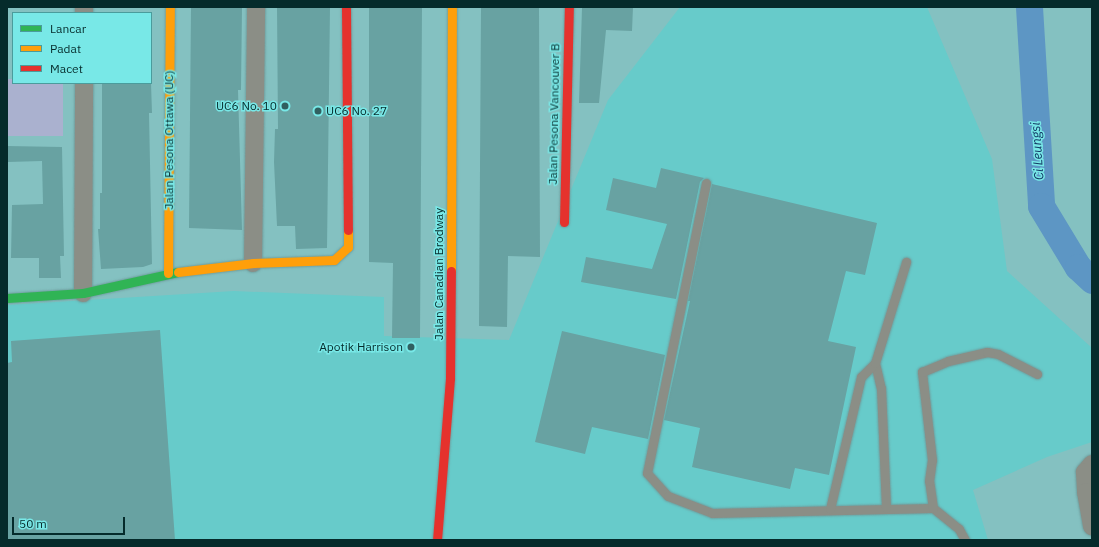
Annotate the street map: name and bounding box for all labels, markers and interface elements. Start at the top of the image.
legend [12,12,152,84]
text: Lancar [50,21,86,36]
text: Padat [50,41,81,56]
street label: Jalan Pesona Vancouver B [546,43,562,185]
text: Macet [50,61,83,76]
street label: Jalan Pesona Ottawa (UC) [162,70,176,210]
place label: UC6 No. 10 [216,99,277,113]
marker: UC6 No. 10 [280,101,290,111]
place label: UC6 No. 27 [326,104,387,118]
marker: UC6 No. 27 [313,106,323,116]
water label: Ci Leungsi [1028,122,1048,180]
street label: Jalan Canadian Brodway [432,208,446,340]
place label: Apotik Harrison [319,340,403,354]
marker: Apotik Harrison [406,342,416,352]
scale bar [14,509,127,535]
text: 50 m [19,516,47,531]

